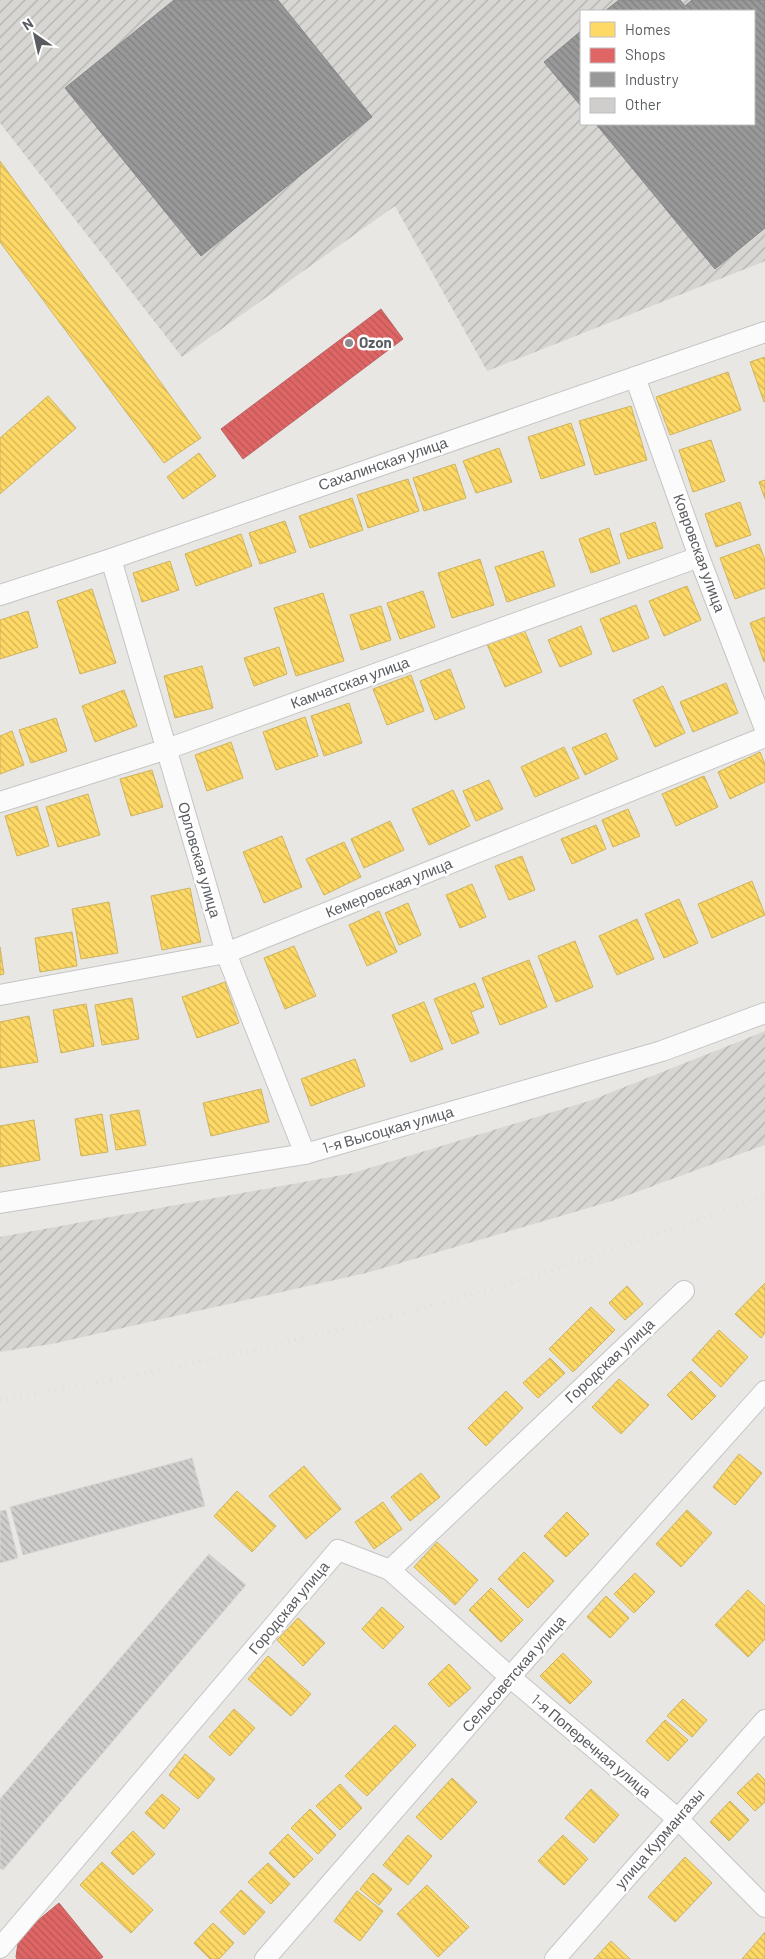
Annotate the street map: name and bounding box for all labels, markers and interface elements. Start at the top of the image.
north arrow [10,10,60,60]
legend [580,10,755,125]
text: N [19,14,36,33]
text: Homes [625,20,670,38]
text: Shops [625,45,665,63]
text: Industry [625,70,679,88]
text: Other [625,95,662,113]
place label: Ozon [359,333,392,351]
marker: Ozon [343,337,355,349]
street label: Сахалинская улица [316,432,450,494]
street label: Ковровская улица [670,491,730,615]
street label: Камчатская улица [288,652,412,712]
street label: Орловская улица [175,800,225,920]
street label: Кемеровская улица [323,853,455,921]
street label: 1-я Высоцкая улица [320,1102,456,1156]
street label: Городская улица [561,1314,658,1406]
street label: Городская улица [244,1557,333,1657]
street label: Сельсоветская улица [458,1611,569,1735]
street label: 1-я Поперечная улица [528,1690,656,1801]
street label: улица Курмангазы [611,1785,708,1892]

